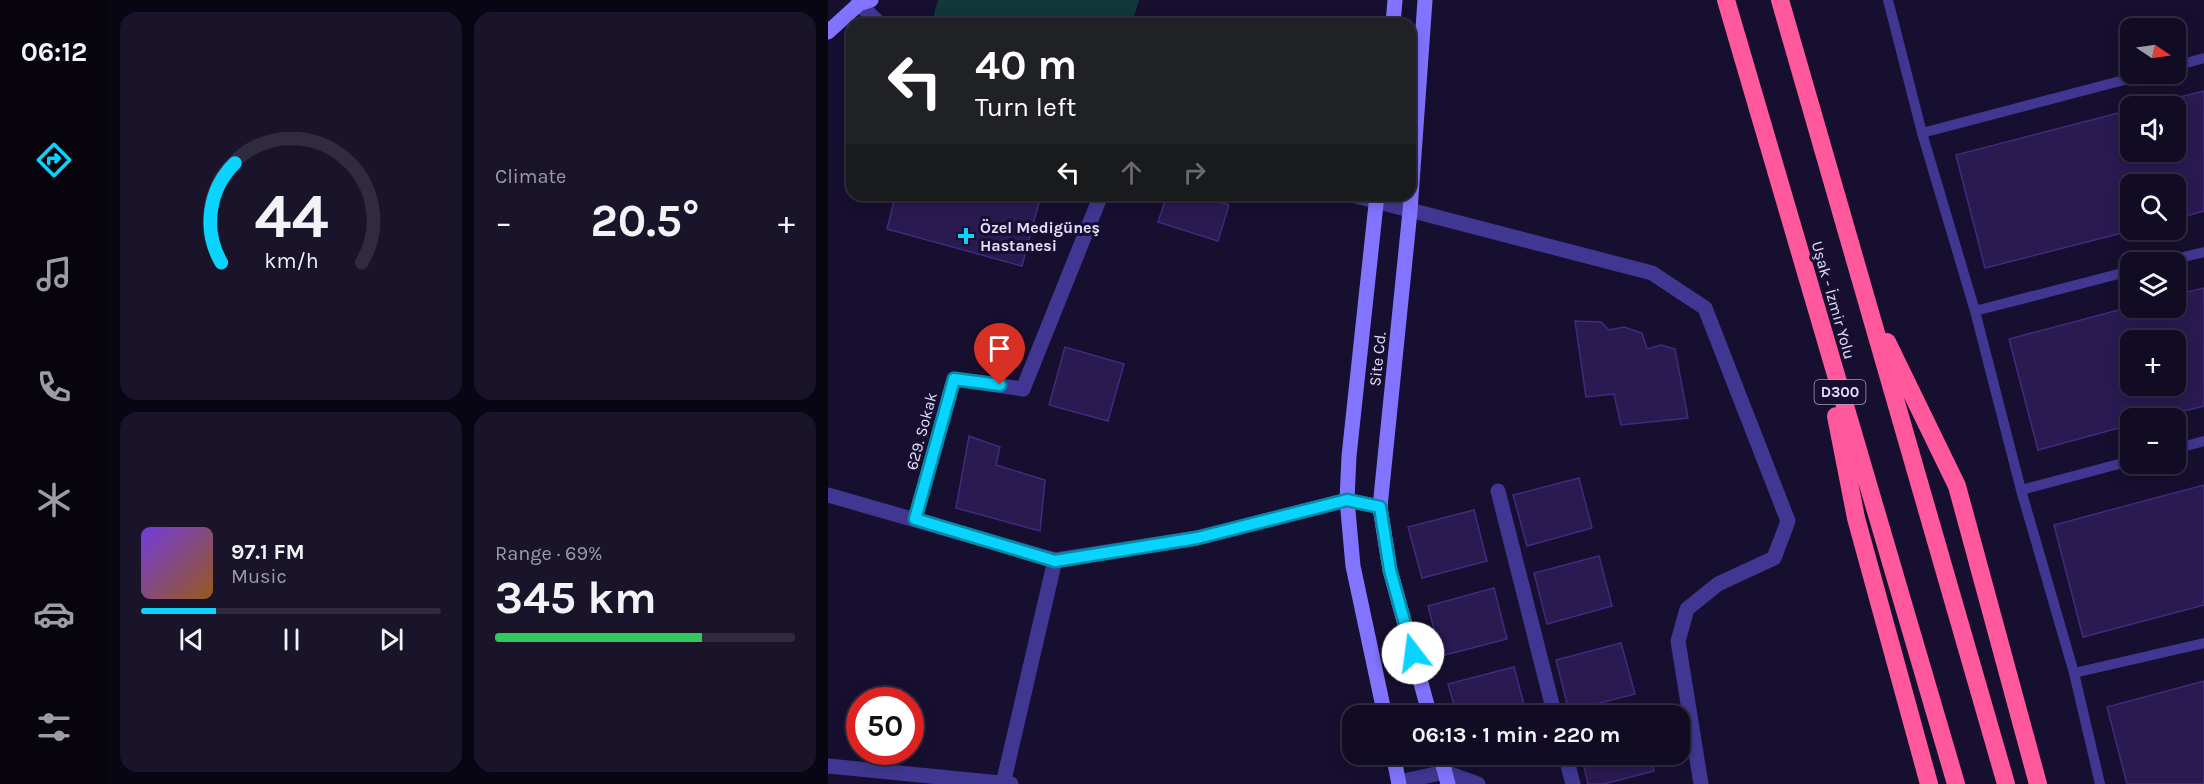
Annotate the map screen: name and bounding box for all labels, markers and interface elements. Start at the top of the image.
north arrow [2120,18,2186,84]
map controls [2120,18,2186,474]
text: 06:12 [21,36,87,68]
text: 40 m [975,40,1077,90]
icon: left [876,42,954,120]
text: Turn left [975,91,1076,123]
button: sound [2120,96,2186,162]
icon: directions [33,139,75,181]
icon: left [1052,156,1085,189]
icon: ahead [1115,156,1148,189]
icon: right [1178,156,1211,189]
text: Climate [495,165,566,188]
button: search [2120,174,2186,240]
text: 44 [254,180,328,253]
text: 20.5° [590,195,700,247]
text: − [495,203,512,241]
text: + [778,203,795,241]
place label: Özel Medigüneş Hastanesi [980,218,1100,255]
marker: Özel Medigüneş Hastanesi [957,227,975,245]
street label: Uşak - İzmir Yolu [1808,239,1859,361]
text: km/h [264,248,318,273]
button: layers [2120,252,2186,318]
icon: music [33,253,75,295]
pin [974,323,1025,385]
button: + [2120,330,2186,396]
street label: Site Cd. [1365,331,1390,387]
icon: arrive [983,332,1016,365]
icon: phone [33,366,75,408]
road number: D300 [1814,380,1866,404]
street label: 629. Sokak [902,390,941,472]
button: − [2120,408,2186,474]
icon: climate [33,479,75,521]
text: 97.1 FM [231,539,305,565]
text: Range · 69% [495,542,603,565]
text: Music [231,565,287,588]
text: 345 km [495,572,657,624]
icon: car [33,593,75,635]
position arrow [1381,621,1445,685]
icon: previous [175,623,208,656]
icon: pause [275,623,308,656]
icon: next [375,623,408,656]
speed limit sign: 50 [846,687,924,765]
icon: filters [33,706,75,748]
text: 06:13 · 1 min · 220 m [1412,722,1620,748]

